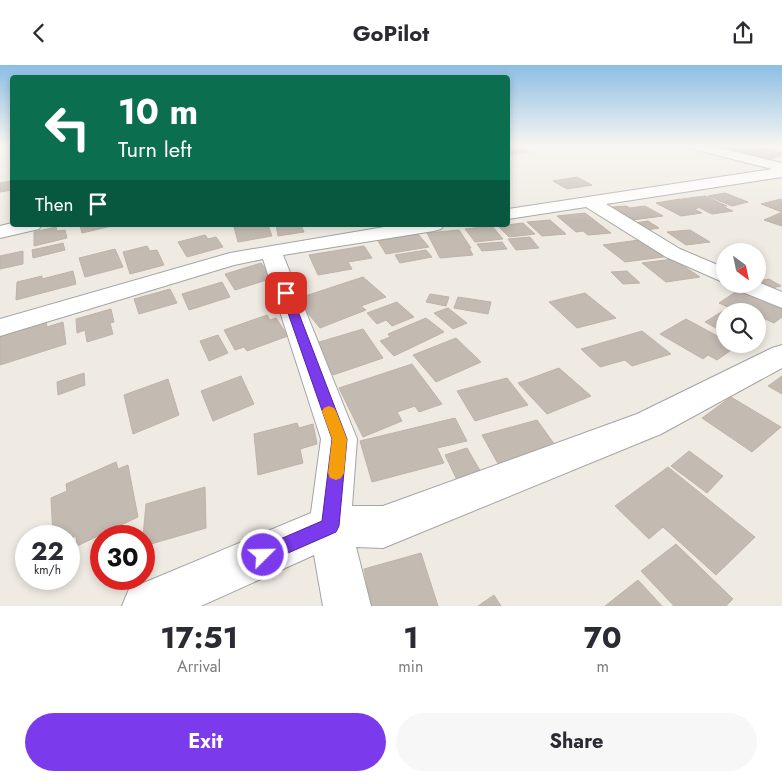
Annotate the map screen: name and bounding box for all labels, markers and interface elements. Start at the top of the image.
text: GoPilot [353,17,429,49]
icon: back [25,19,53,47]
icon: share [729,19,757,47]
text: 10 m [118,87,198,137]
icon: left [35,95,100,160]
text: Turn left [118,133,192,165]
icon: arrive [84,190,112,218]
text: Then [35,191,74,218]
north arrow [716,243,766,293]
map controls [716,243,766,353]
pin [265,272,307,314]
icon: arrive [272,279,300,307]
button: search [716,303,766,353]
speed limit sign: 30 [90,525,155,590]
position arrow [236,528,288,580]
text: 22 [31,533,64,569]
text: km/h [34,561,61,579]
text: 17:51 [160,616,238,659]
text: 1 [403,616,418,659]
text: 70 [584,616,622,659]
text: Arrival [177,655,221,678]
text: min [398,655,423,678]
text: m [596,655,609,678]
button: Exit [25,713,386,771]
button: Share [396,713,757,771]

